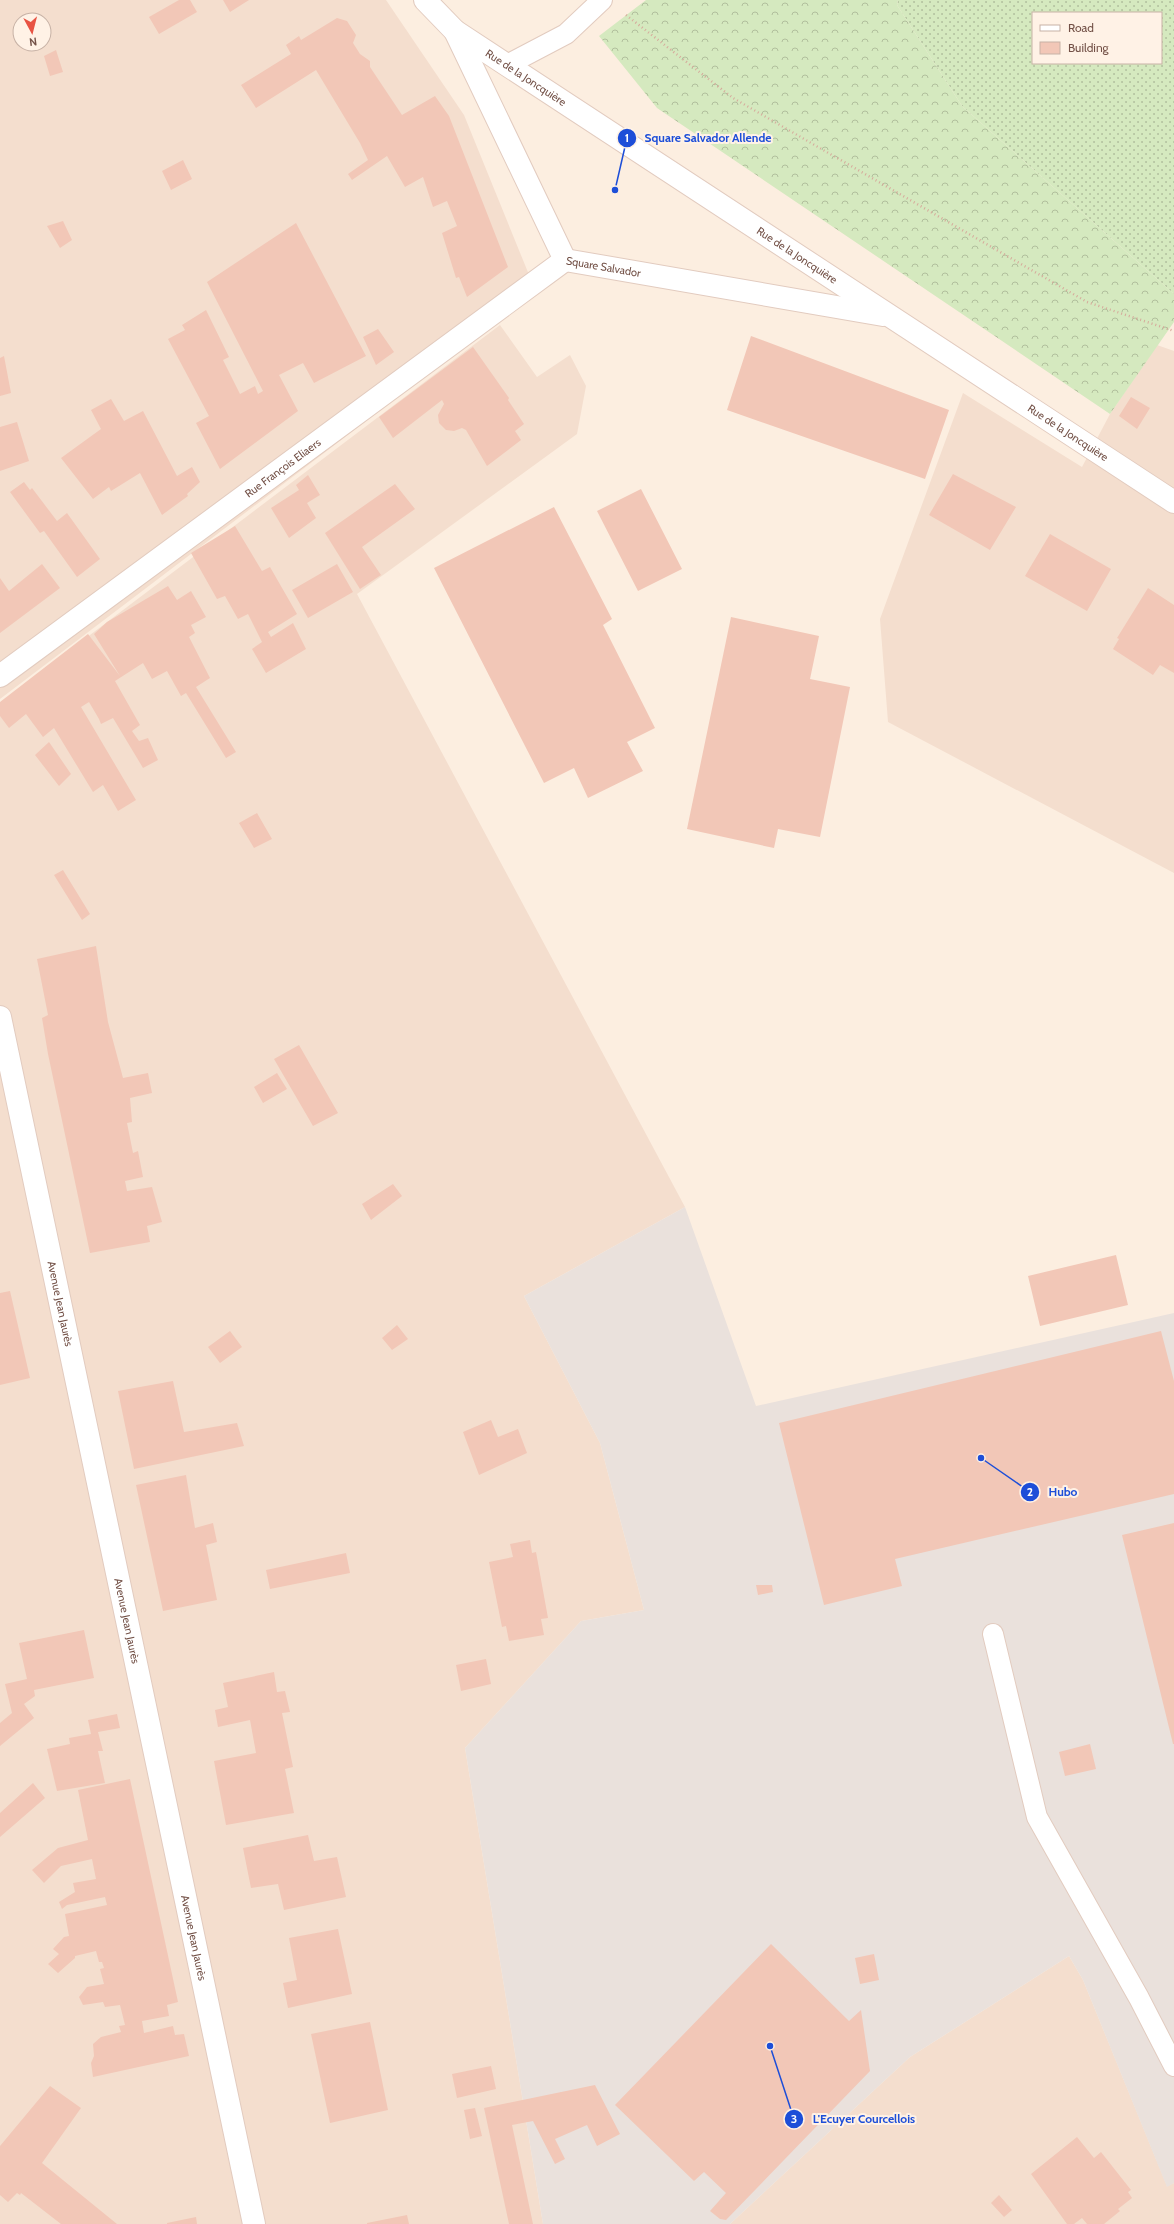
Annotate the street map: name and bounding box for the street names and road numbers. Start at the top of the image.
street label: Rue de la Joncquière [483,46,569,109]
street label: Rue de la Joncquière [754,224,840,287]
street label: Square Salvador [565,253,642,280]
street label: Rue de la Joncquière [1025,401,1111,464]
street label: Rue François Eliaers [242,435,324,500]
street label: Avenue Jean Jaurès [45,1260,76,1348]
street label: Avenue Jean Jaurès [111,1577,143,1665]
street label: Avenue Jean Jaurès [178,1894,210,1982]

